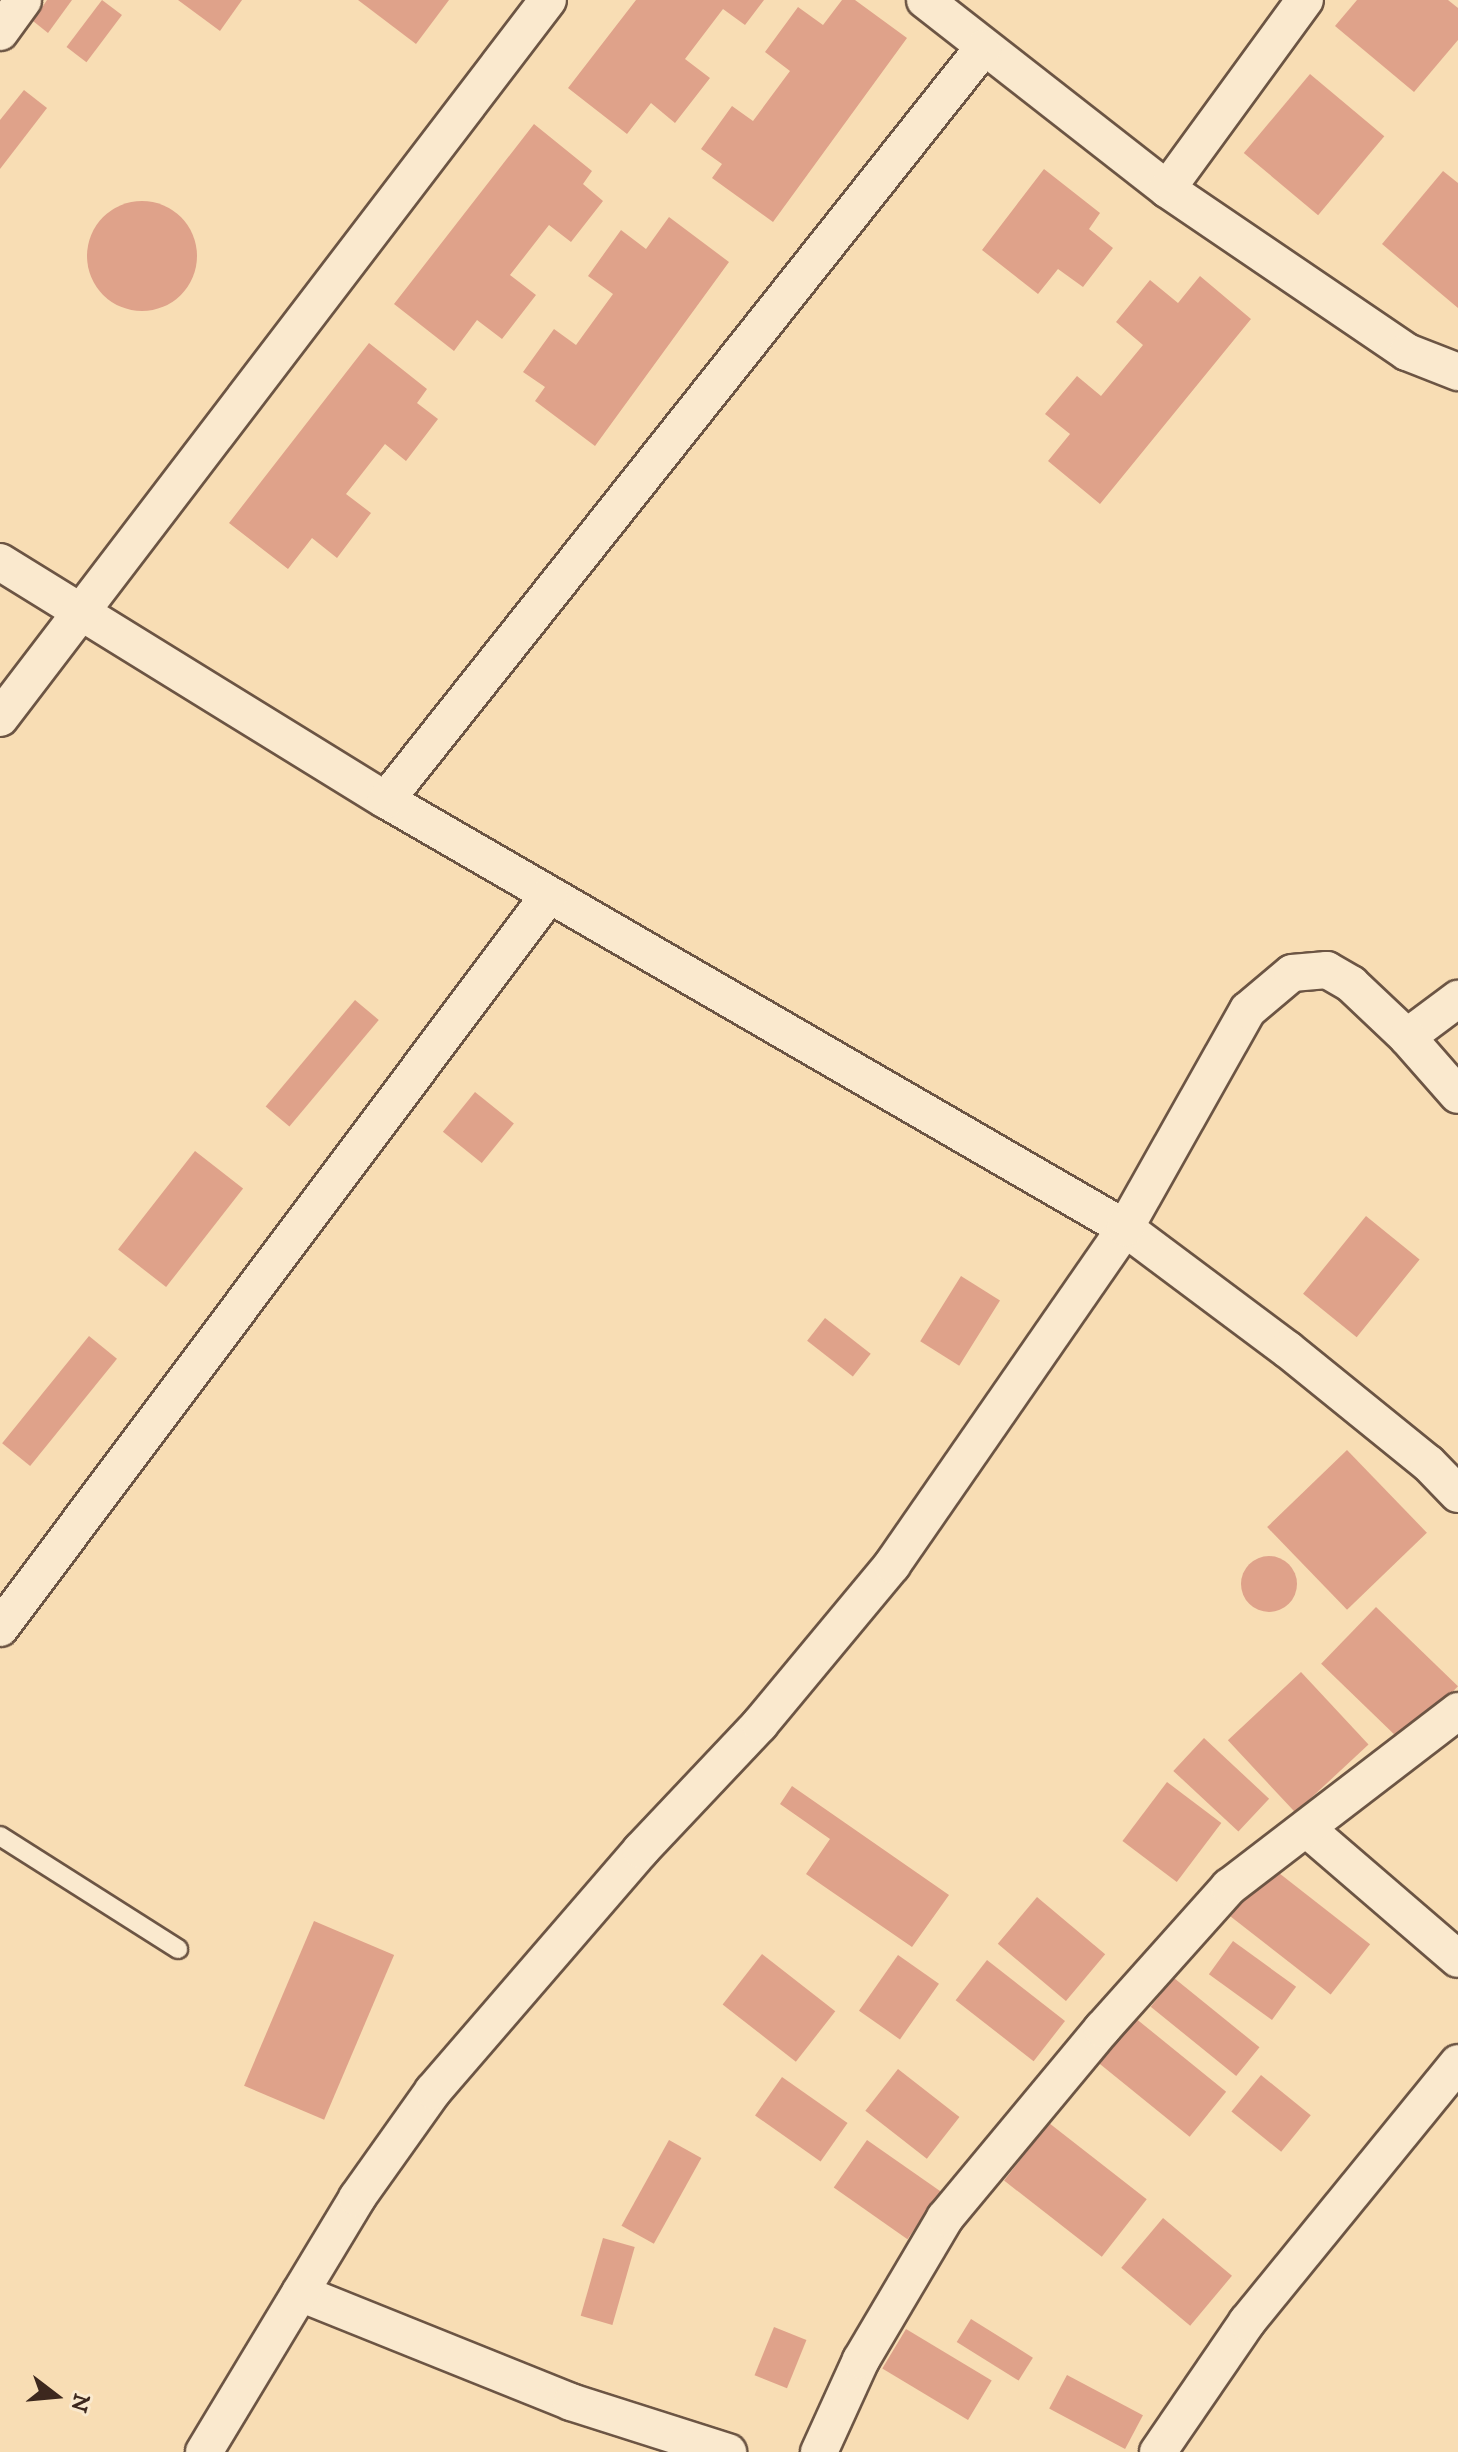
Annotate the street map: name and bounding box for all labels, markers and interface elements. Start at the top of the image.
north arrow [16,2356,96,2436]
text: N [64,2390,95,2415]

